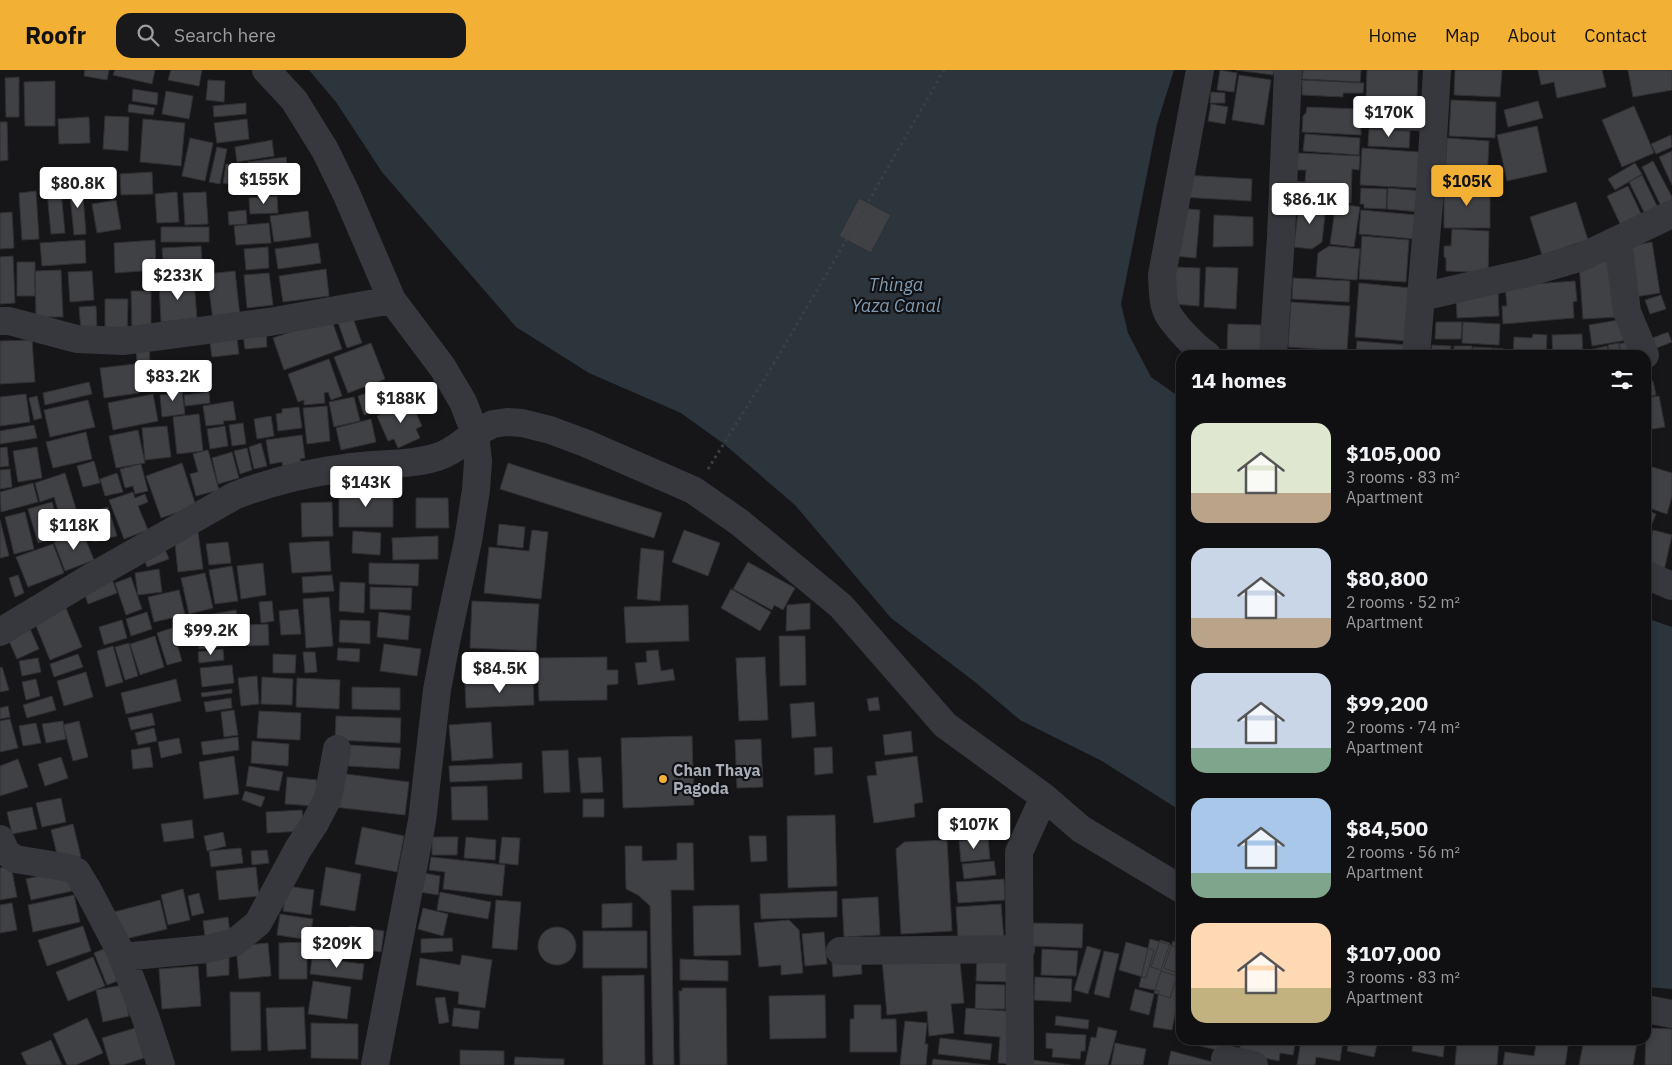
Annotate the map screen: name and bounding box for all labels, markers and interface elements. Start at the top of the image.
search box [116,13,466,58]
text: Roofr [25,19,86,51]
icon: search [134,21,162,49]
text: Search here [174,23,276,47]
text: Home [1369,24,1417,47]
text: Map [1445,24,1480,47]
text: About [1508,24,1556,47]
text: Contact [1584,24,1647,47]
pin: $170K [1354,96,1424,138]
text: $170K [1364,102,1414,122]
pin: $155K [229,162,299,205]
pin: $105K [1432,164,1502,207]
pin: $80.8K [37,166,119,209]
text: $155K [239,169,289,189]
text: $105K [1442,171,1492,191]
text: $80.8K [51,173,105,193]
pin: $86.1K [1269,182,1351,225]
text: $86.1K [1283,189,1337,209]
pin: $233K [143,258,213,301]
text: $233K [153,265,203,285]
water label: Thinga Yaza Canal [851,273,941,317]
pin: $83.2K [132,360,214,402]
text: $83.2K [146,366,200,386]
text: 14 homes [1191,366,1287,394]
icon: filters [1608,366,1636,394]
pin: $188K [366,382,436,424]
text: $188K [376,388,426,408]
text: $105,000 [1346,439,1441,467]
icon: home [1231,443,1291,503]
pin: $143K [331,466,401,508]
text: 3 rooms · 83 m² [1346,467,1460,487]
text: $143K [341,472,391,492]
text: Apartment [1346,487,1423,507]
pin: $118K [39,508,109,551]
text: $118K [49,515,99,535]
text: $80,800 [1346,564,1428,592]
icon: home [1231,568,1291,628]
text: 2 rooms · 52 m² [1346,592,1460,612]
text: Apartment [1346,612,1423,632]
pin: $99.2K [170,614,252,656]
text: $99.2K [184,620,238,640]
pin: $84.5K [459,652,541,694]
text: $84.5K [473,658,527,678]
text: $99,200 [1346,689,1428,717]
icon: home [1231,693,1291,753]
text: 2 rooms · 74 m² [1346,717,1460,737]
text: Apartment [1346,737,1423,757]
place label: Chan Thaya Pagoda [673,760,761,798]
marker: Chan Thaya Pagoda [657,773,669,785]
pin: $107K [939,808,1009,850]
text: $107K [949,814,999,834]
text: $84,500 [1346,814,1428,842]
icon: home [1231,818,1291,878]
text: 2 rooms · 56 m² [1346,842,1460,862]
text: Apartment [1346,862,1423,882]
pin: $209K [302,926,372,969]
text: $209K [312,933,362,953]
text: $107,000 [1346,939,1441,967]
icon: home [1231,943,1291,1003]
text: 3 rooms · 83 m² [1346,967,1460,987]
text: Apartment [1346,987,1423,1007]

